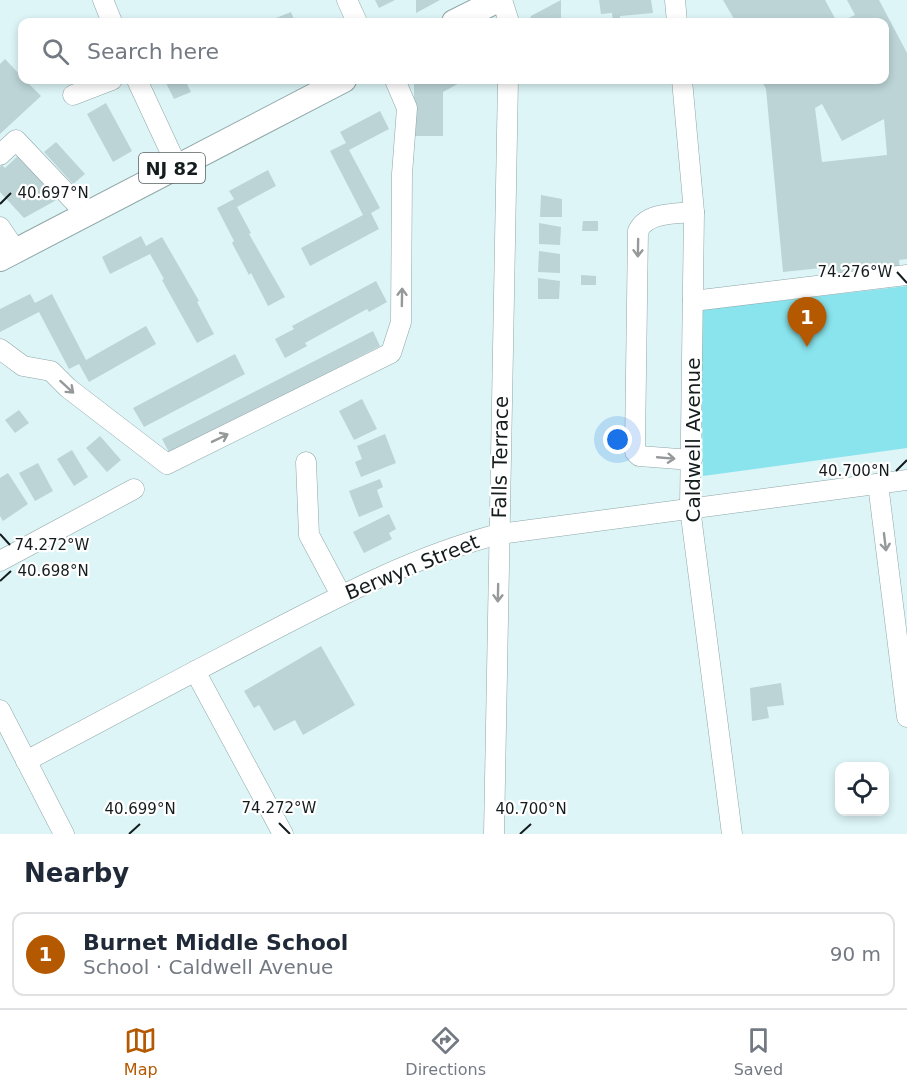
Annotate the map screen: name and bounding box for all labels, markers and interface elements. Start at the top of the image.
search box [18,18,889,84]
icon: search [39,35,72,68]
text: Search here [87,39,219,64]
road number: NJ 82 [139,153,205,183]
text: 40.697°N [17,184,89,202]
one-way arrow [632,237,644,257]
text: 74.276°W [818,263,893,281]
one-way arrow [396,287,407,307]
pin: 1 [788,298,826,347]
street label: Caldwell Avenue [681,358,705,522]
one-way arrow [60,380,75,394]
street label: Falls Terrace [487,396,513,518]
your location [603,425,632,454]
one-way arrow [210,432,228,444]
one-way arrow [655,453,675,464]
text: 40.700°N [818,462,890,480]
street label: Berwyn Street [342,529,483,605]
one-way arrow [880,531,891,551]
text: 74.272°W [15,536,90,554]
text: 40.698°N [17,562,89,580]
one-way arrow [492,582,504,602]
map controls [835,762,889,816]
button: locate [835,762,889,816]
text: 74.272°W [242,799,317,817]
text: 40.699°N [104,800,176,818]
text: 40.700°N [495,800,567,818]
text: Nearby [24,858,129,888]
text: Burnet Middle School [83,930,348,955]
text: 1 [39,942,52,966]
text: 90 m [830,942,881,966]
text: School · Caldwell Avenue [83,955,333,979]
tab: Map [124,1024,158,1079]
tab: Directions [405,1024,486,1079]
tab: Saved [734,1024,783,1079]

